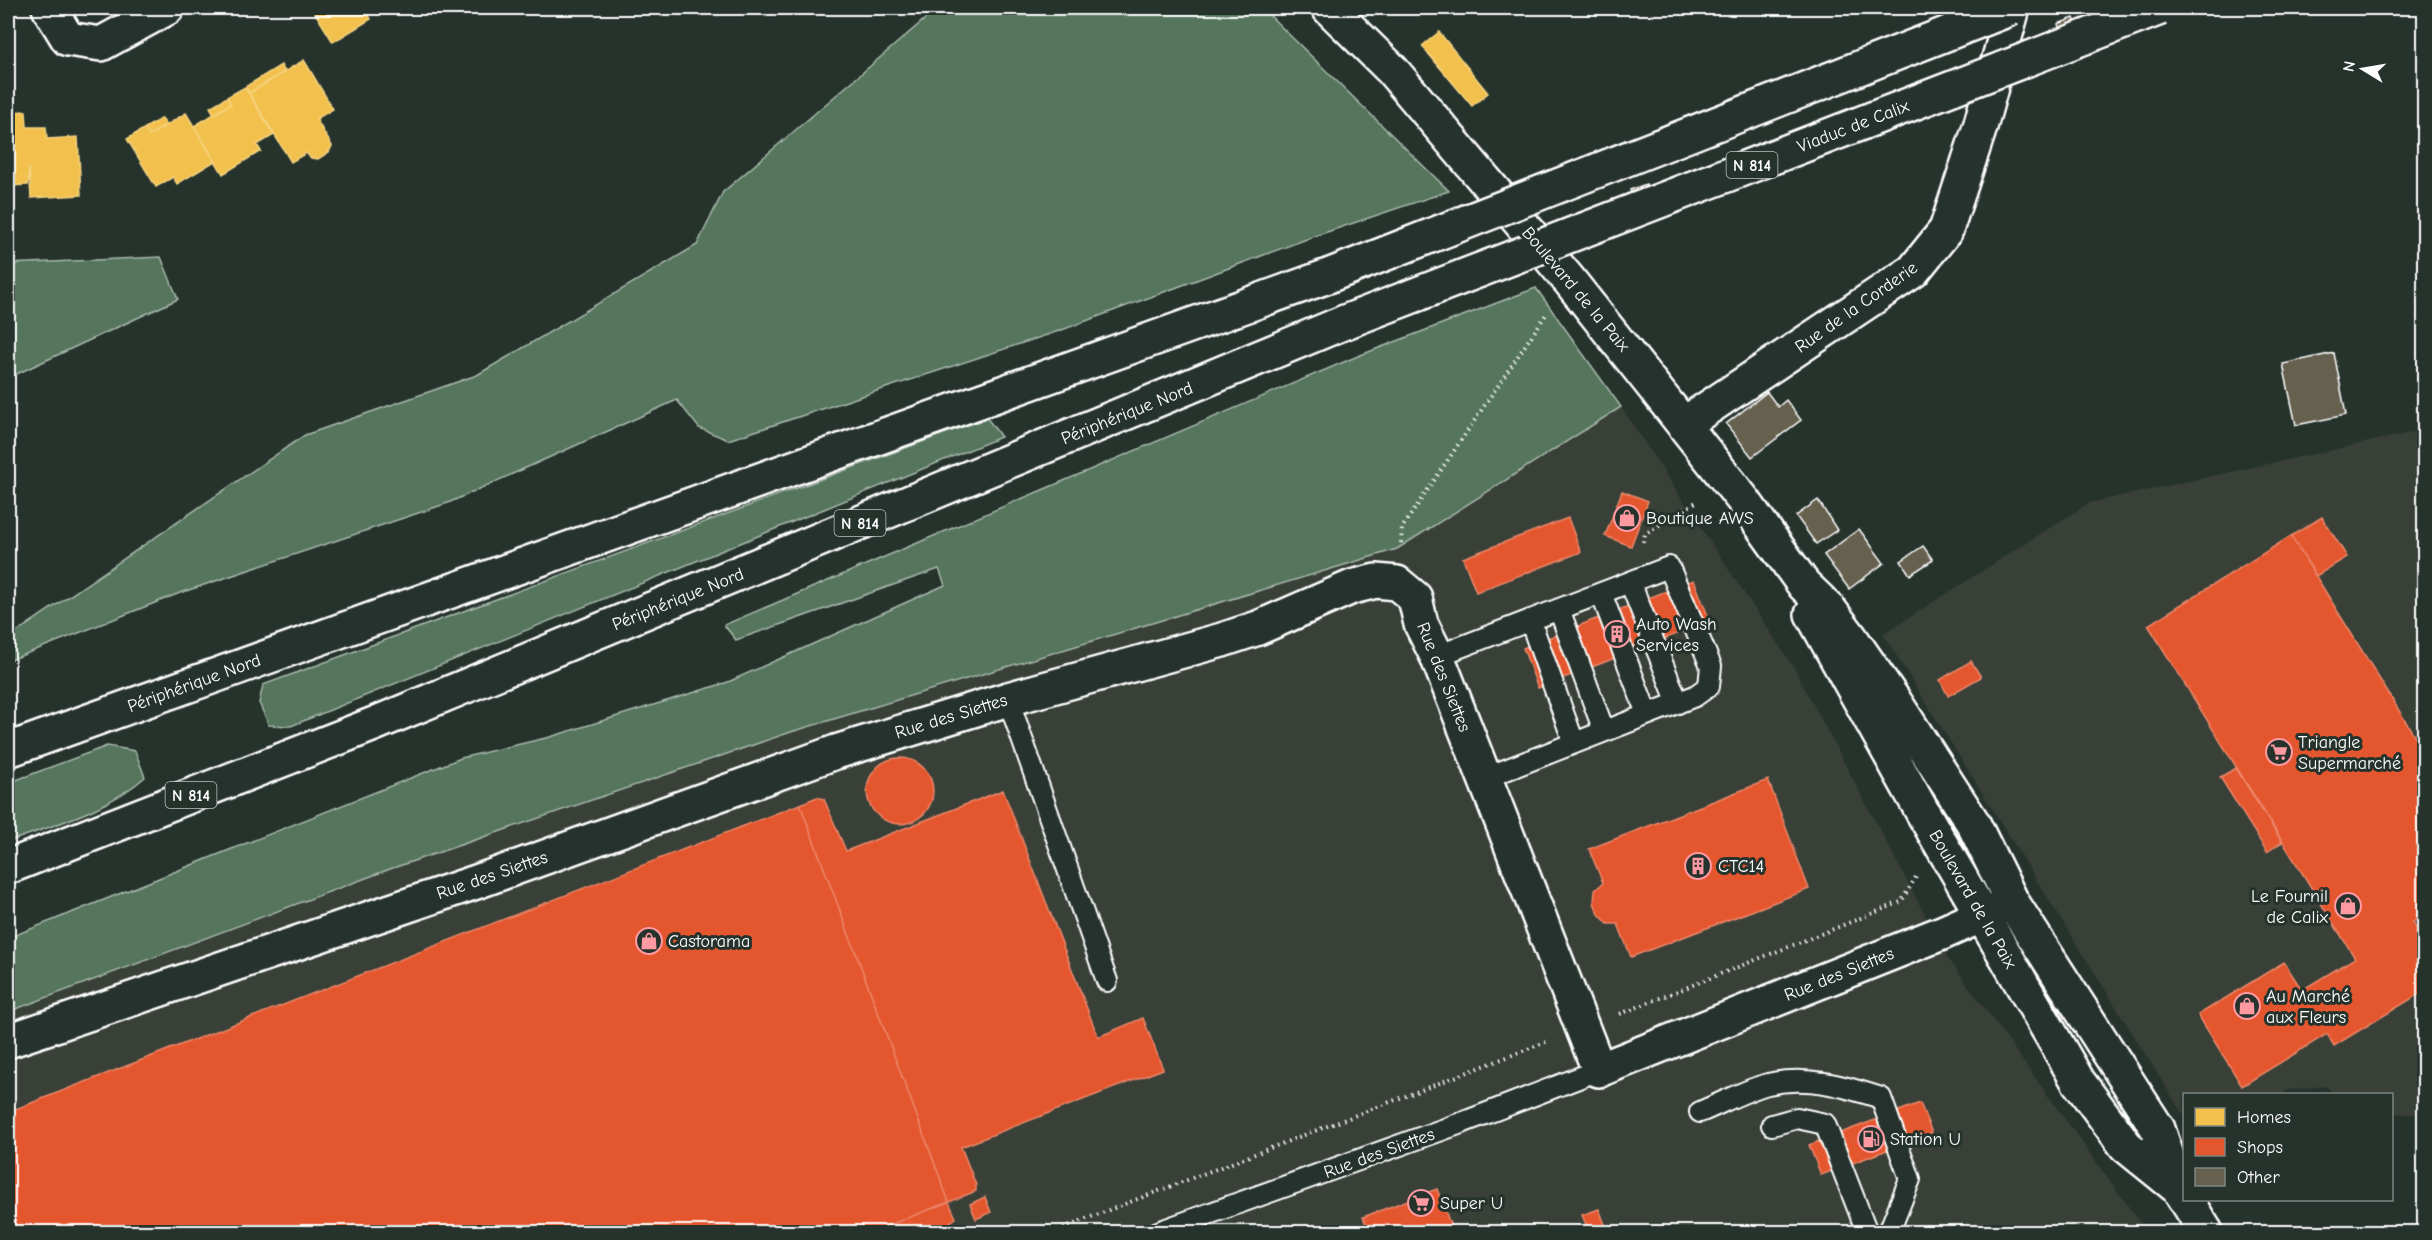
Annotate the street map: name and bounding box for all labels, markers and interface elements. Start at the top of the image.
north arrow [2333,39,2393,99]
text: N [2339,59,2359,73]
street label: Viaduc de Calix [1794,95,1912,157]
road number: N 814 [1726,152,1778,178]
street label: Boulevard de la Paix [1517,223,1634,356]
street label: Rue de la Corderie [1791,257,1922,358]
street label: Périphérique Nord [1058,377,1196,449]
shop icon: Boutique AWS [1612,503,1642,533]
place label: Boutique AWS [1646,508,1754,529]
road number: N 814 [834,510,886,536]
street label: Périphérique Nord [609,563,747,635]
place label: Auto Wash Services [1636,614,1717,656]
street label: Rue des Siettes [1412,619,1475,735]
building icon: Auto Wash Services [1602,619,1632,649]
street label: Périphérique Nord [125,650,264,717]
street label: Rue des Siettes [892,689,1010,744]
place label: Triangle Supermarché [2298,732,2401,774]
supermarket icon: Triangle Supermarché [2264,737,2294,767]
road number: N 814 [166,782,216,808]
street label: Boulevard de la Paix [1924,826,2021,973]
street label: Rue des Siettes [434,847,551,904]
building icon: CTC14 [1683,851,1713,881]
place label: CTC14 [1718,856,1764,877]
place label: Le Fournil de Calix [2251,886,2328,928]
shop icon: Le Fournil de Calix [2333,891,2363,921]
shop icon: Castorama [634,926,664,956]
place label: Castorama [668,931,750,952]
street label: Rue des Siettes [1781,943,1897,1006]
place label: Au Marché aux Fleurs [2266,986,2350,1028]
shop icon: Au Marché aux Fleurs [2232,991,2262,1021]
legend [2183,1093,2393,1201]
text: Homes [2237,1107,2291,1128]
street label: Rue des Siettes [1321,1124,1437,1183]
fuel station icon: Station U [1856,1124,1886,1154]
place label: Station U [1890,1129,1961,1150]
text: Shops [2237,1137,2283,1158]
text: Other [2237,1167,2280,1188]
supermarket icon: Super U [1406,1188,1436,1218]
place label: Super U [1440,1193,1503,1214]

